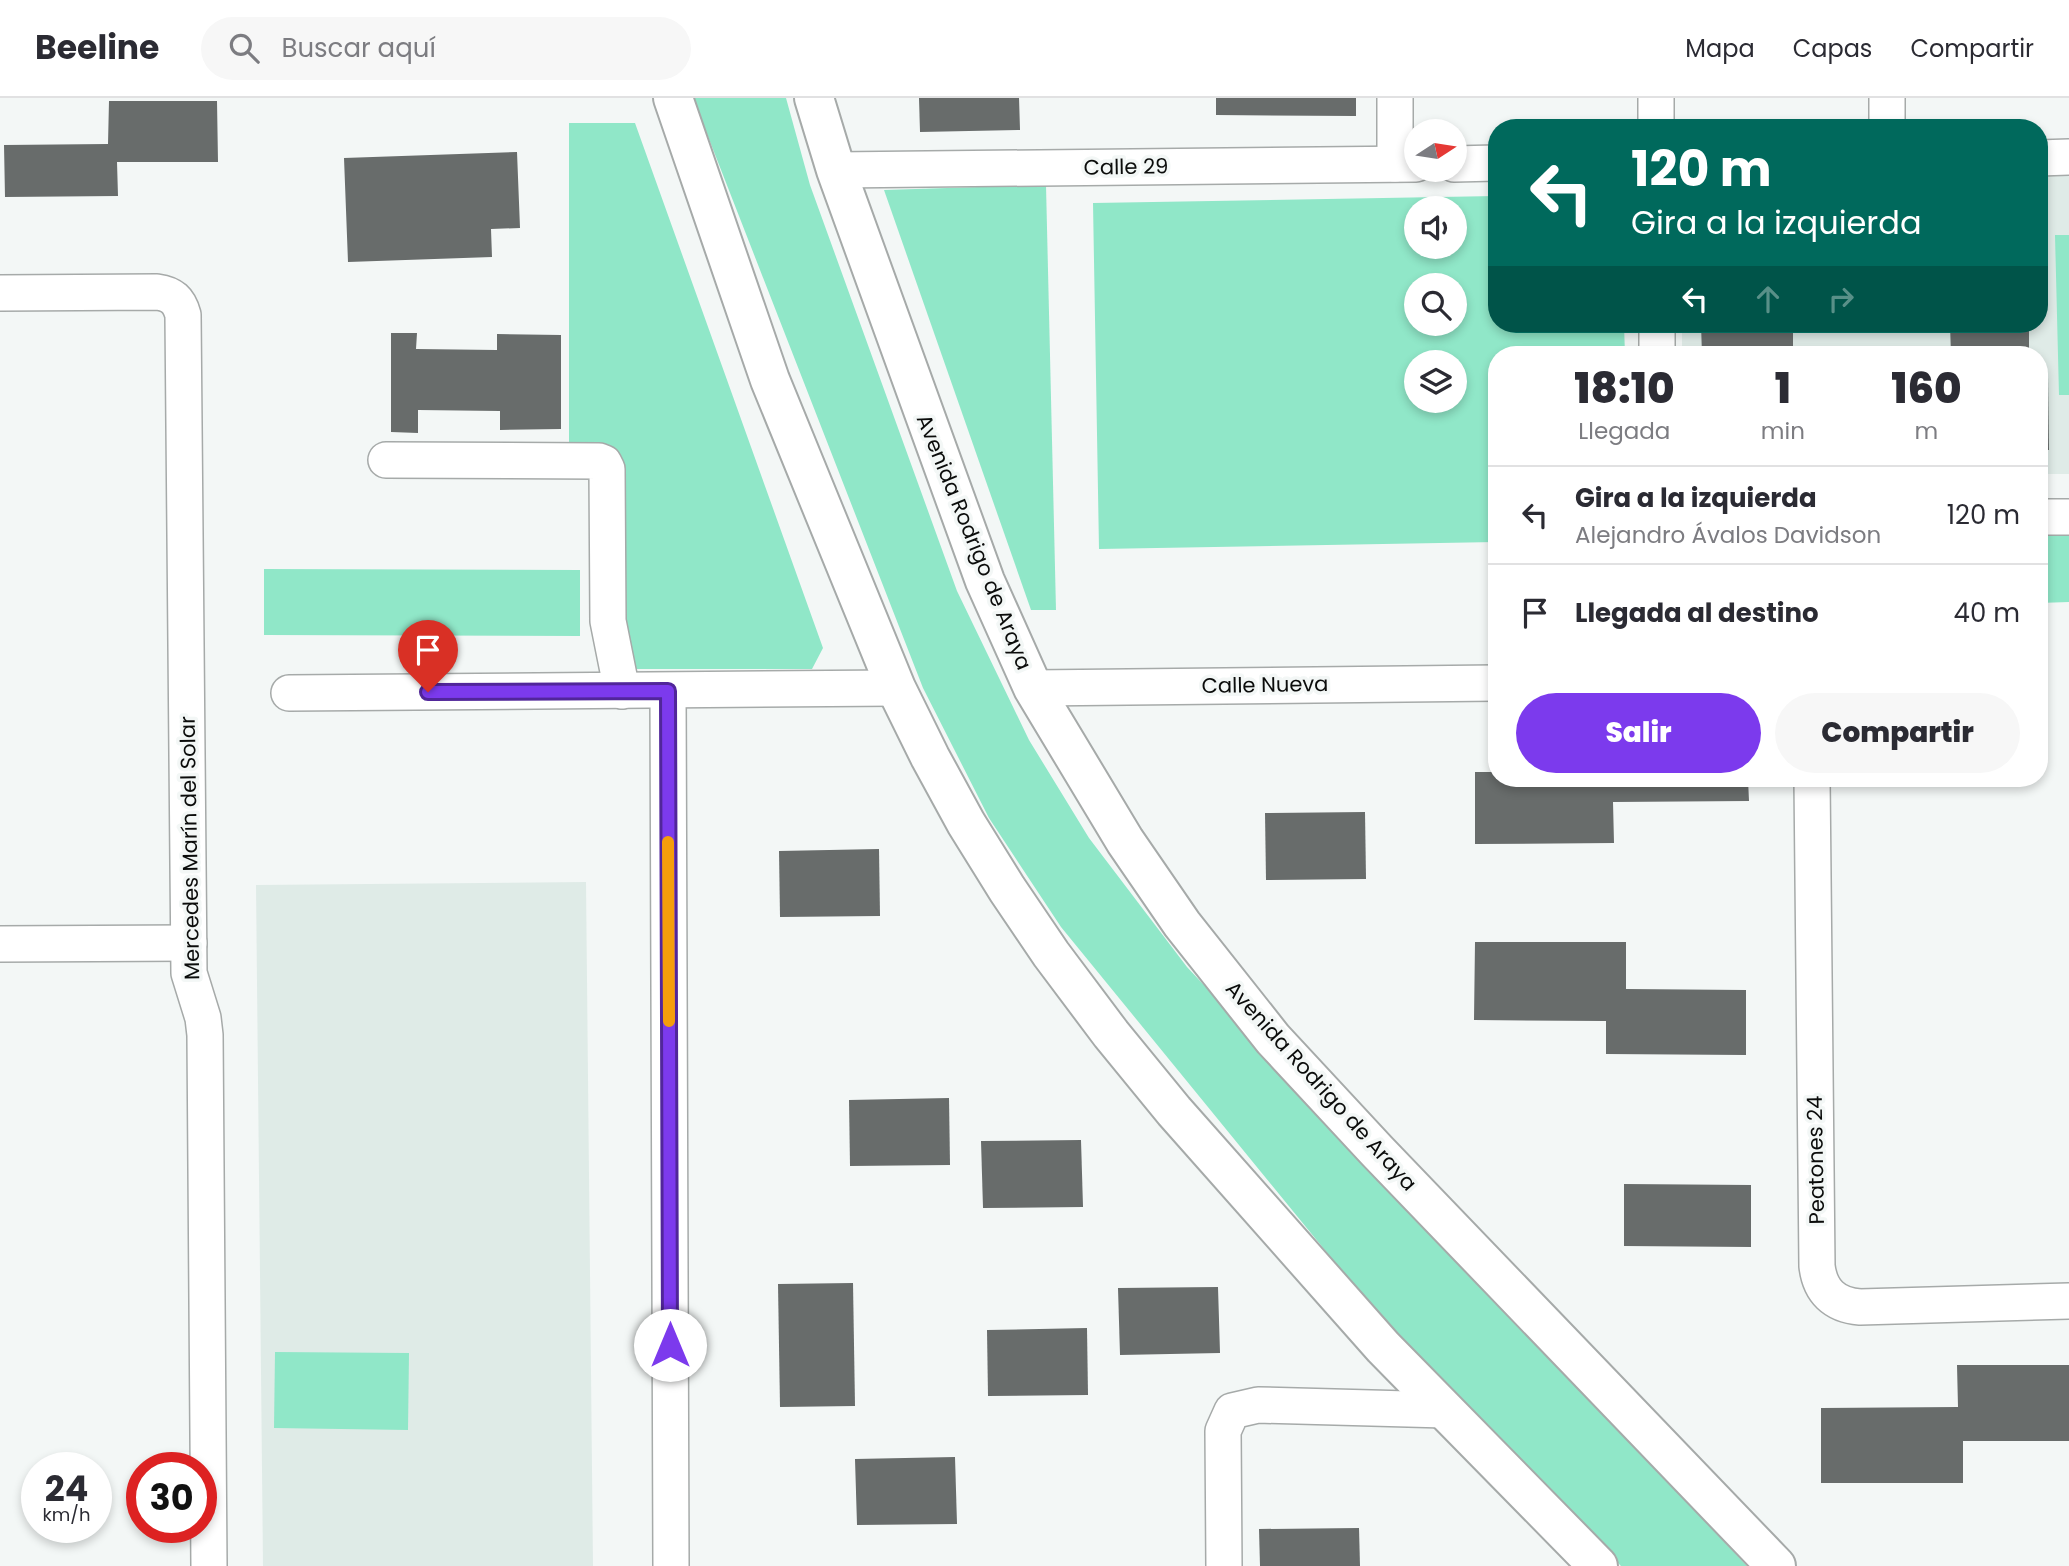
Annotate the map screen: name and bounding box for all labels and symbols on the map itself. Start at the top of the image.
north arrow [1404,119,1466,182]
street label: Calle 29 [1083,151,1169,182]
street label: Avenida Rodrigo de Araya [910,410,1039,674]
pin [398,620,458,692]
street label: Calle Nueva [1201,669,1329,700]
street label: Mercedes Marín del Solar [173,716,206,980]
street label: Avenida Rodrigo de Araya [1219,974,1424,1197]
street label: Peatones 24 [1800,1095,1831,1225]
position arrow [633,1308,707,1382]
speed limit sign: 30 [126,1452,217,1543]

